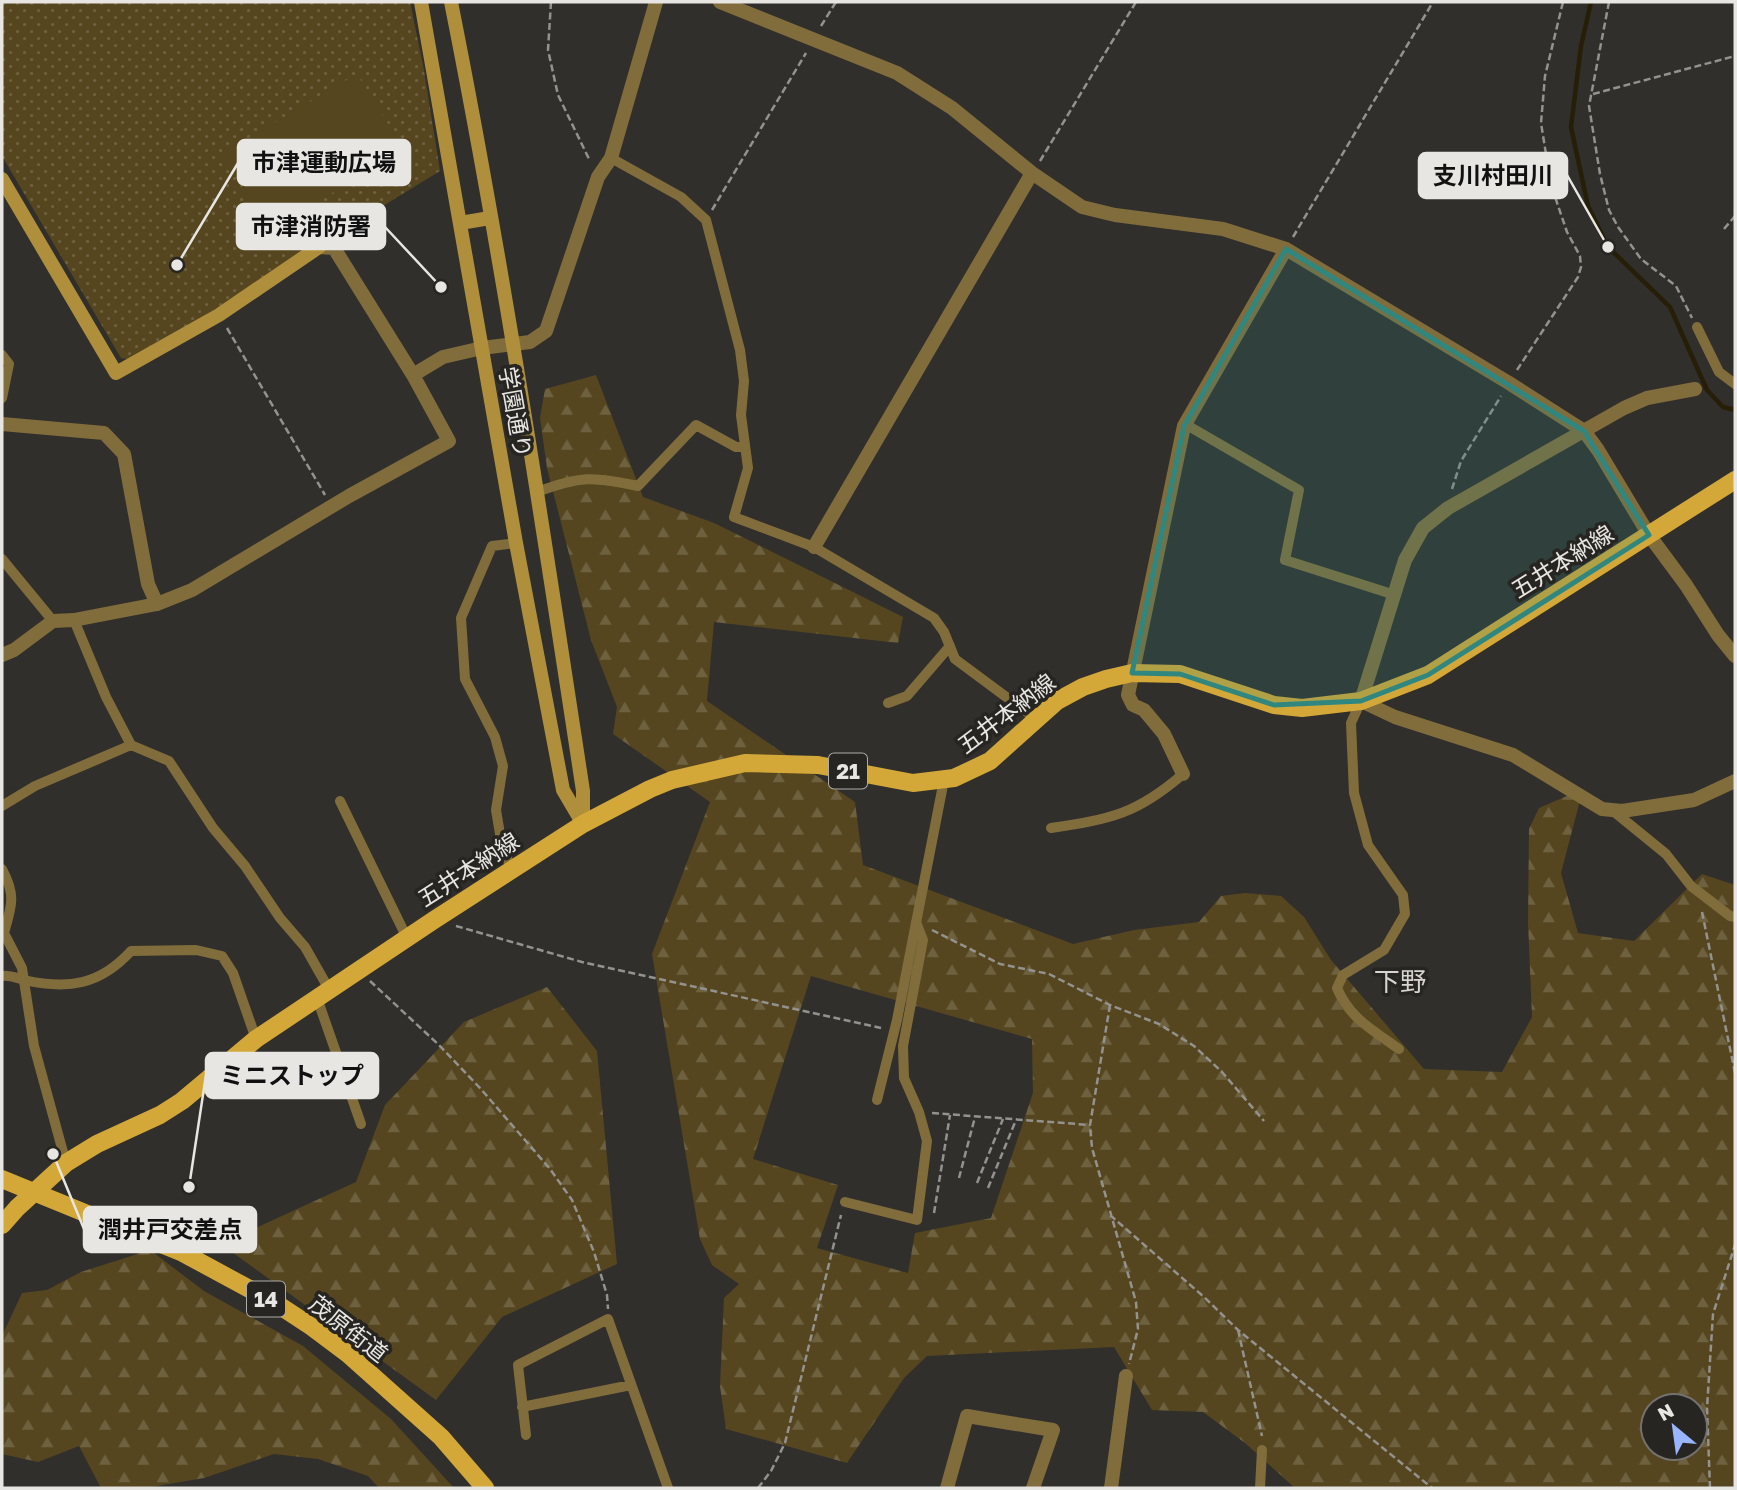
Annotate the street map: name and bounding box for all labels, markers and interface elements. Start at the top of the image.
callout: 市津運動広場 [238,140,410,185]
text: 市津運動広場 [252,147,396,176]
callout: 支川村田川 [1419,153,1567,198]
text: 支川村田川 [1433,160,1553,189]
callout: 市津消防署 [237,204,385,249]
text: 市津消防署 [251,211,371,240]
street label: 学園通り [494,364,538,460]
street label: 五井本納線 [1506,519,1618,603]
street label: 五井本納線 [952,667,1060,759]
road number: 21 [829,754,867,788]
street label: 五井本納線 [412,826,524,912]
district label: 下野 [1374,966,1426,997]
callout: ミニストップ [206,1053,378,1098]
text: ミニストップ [220,1060,364,1089]
callout: 潤井戸交差点 [84,1207,256,1252]
text: 潤井戸交差点 [98,1214,242,1243]
road number: 14 [247,1282,285,1316]
street label: 茂原街道 [304,1289,394,1367]
north arrow [1639,1392,1709,1462]
text: N [1654,1398,1677,1425]

